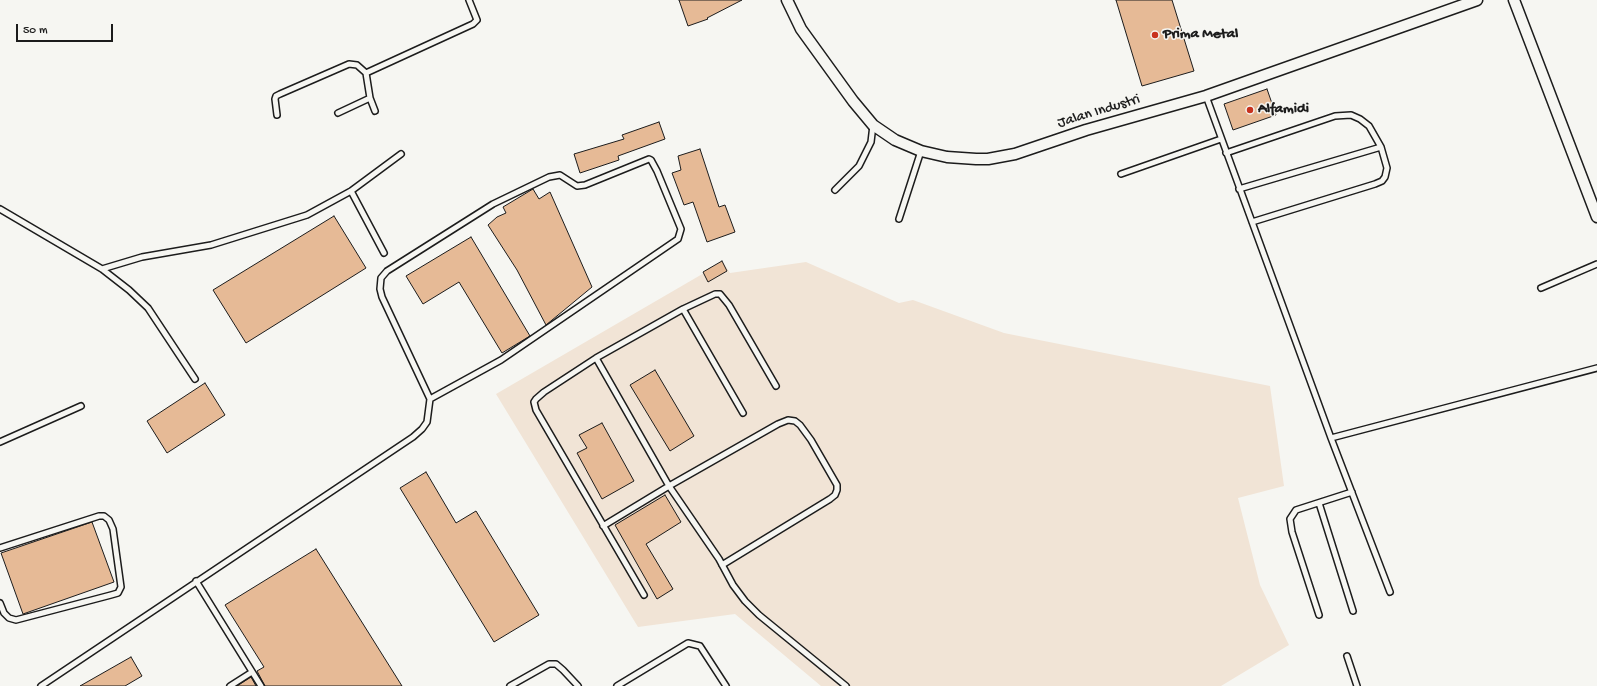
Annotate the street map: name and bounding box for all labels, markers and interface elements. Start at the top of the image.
scale bar [18,16,115,42]
text: 50 m [23,24,48,38]
place label: Prima Metal [1163,26,1238,44]
marker: Prima Metal [1150,30,1160,40]
street label: Jalan Industri [1056,91,1142,133]
place label: Alfamidi [1258,101,1309,119]
marker: Alfamidi [1245,105,1255,115]

